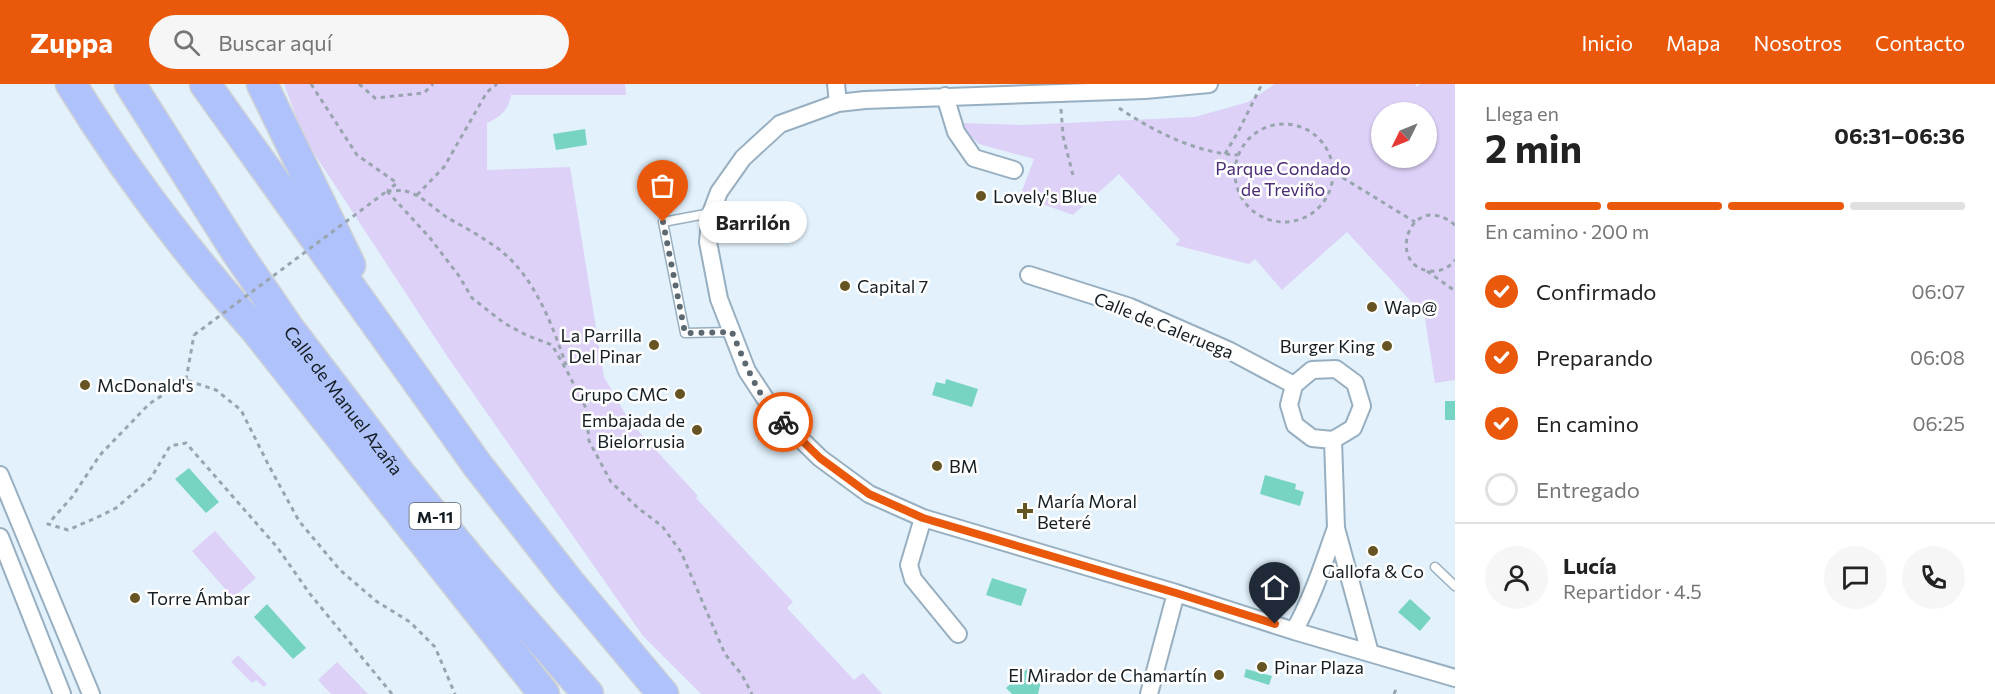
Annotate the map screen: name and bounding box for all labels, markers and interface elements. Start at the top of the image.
search box [149,15,569,69]
text: Zuppa [30,25,113,59]
icon: search [170,26,203,59]
text: Buscar aquí [218,29,332,56]
text: Inicio [1581,30,1633,55]
text: Mapa [1666,30,1720,55]
text: Nosotros [1753,30,1842,55]
text: Contacto [1875,30,1965,55]
text: Llega en [1485,101,1559,125]
north arrow [1371,102,1437,168]
map controls [1371,102,1437,168]
text: 06:31–06:36 [1834,122,1965,149]
text: 2 min [1485,123,1582,171]
park label: Parque Condado de Treviño [1215,157,1351,200]
pin [637,160,688,222]
icon: bag [646,169,679,202]
place label: Lovely's Blue [993,185,1097,207]
marker: Lovely's Blue [974,189,988,203]
callout: Barrilón [699,201,807,243]
text: Barrilón [716,210,790,234]
text: En camino · 200 m [1485,219,1649,243]
place label: Capital 7 [857,275,928,297]
icon: check [1485,275,1518,308]
text: Confirmado [1536,278,1657,305]
marker: Capital 7 [838,279,852,293]
text: 06:07 [1912,279,1965,303]
street label: Calle de Caleruega [1091,287,1237,363]
place label: Wap@ [1384,296,1437,318]
marker: Wap@ [1365,300,1379,314]
street label: Calle de Manuel Azaña [280,321,408,479]
place label: La Parrilla Del Pinar [561,324,642,367]
place label: Burger King [1280,335,1375,357]
marker: La Parrilla Del Pinar [647,338,661,352]
marker: Burger King [1380,339,1394,353]
icon: check [1485,341,1518,374]
text: Preparando [1536,344,1653,371]
text: 06:08 [1910,345,1965,369]
place label: McDonald's [97,374,194,396]
marker: McDonald's [78,378,92,392]
place label: Grupo CMC [571,383,668,405]
marker: Grupo CMC [673,387,687,401]
courier [753,392,813,452]
icon: bike [767,406,800,439]
icon: check [1485,407,1518,440]
place label: Embajada de Bielorrusia [581,409,685,452]
text: En camino [1536,410,1639,437]
text: 06:25 [1913,411,1965,435]
marker: Embajada de Bielorrusia [690,423,704,437]
place label: BM [949,455,978,477]
marker: BM [930,459,944,473]
text: Entregado [1536,476,1640,503]
place label: María Moral Beteré [1037,490,1137,533]
road number: M-11 [410,503,460,529]
marker: María Moral Beteré [1018,504,1032,518]
marker: Gallofa & Co [1366,544,1380,558]
button: person [1485,546,1548,609]
button: chat [1824,546,1887,609]
button: phone [1902,546,1965,609]
text: Lucía [1563,552,1617,579]
place label: Gallofa & Co [1322,560,1424,582]
pin [1249,562,1300,624]
icon: home [1258,571,1291,604]
text: Repartidor · 4.5 [1563,579,1702,603]
place label: Torre Ámbar [147,587,250,609]
marker: Torre Ámbar [128,591,142,605]
place label: Pinar Plaza [1274,656,1364,678]
marker: Pinar Plaza [1255,660,1269,674]
place label: El Mirador de Chamartín [1008,664,1207,686]
marker: El Mirador de Chamartín [1212,668,1226,682]

